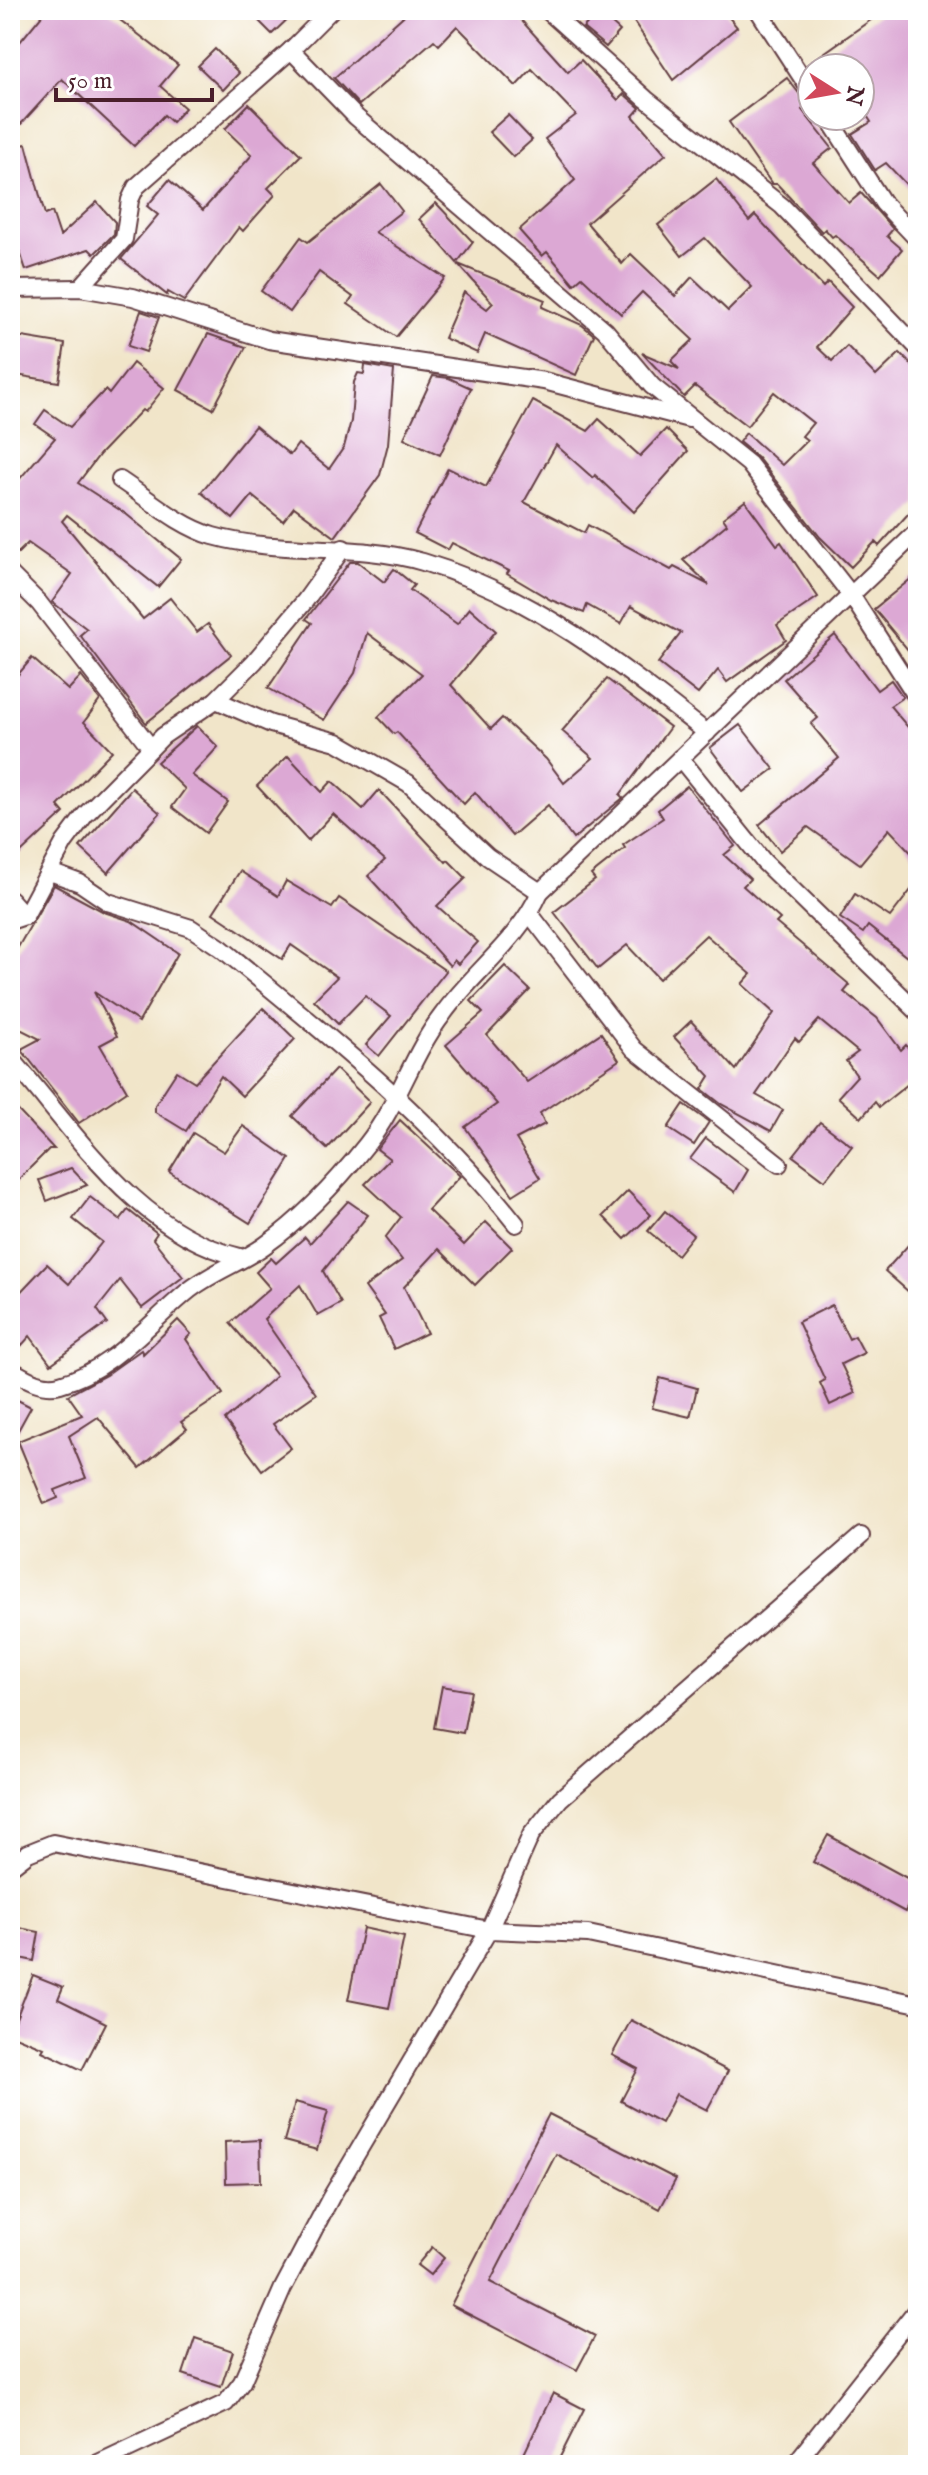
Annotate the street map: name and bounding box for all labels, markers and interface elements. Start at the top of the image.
scale bar [56,52,212,102]
north arrow [796,52,876,132]
text: 50 m [68,66,112,97]
text: N [838,82,869,107]

